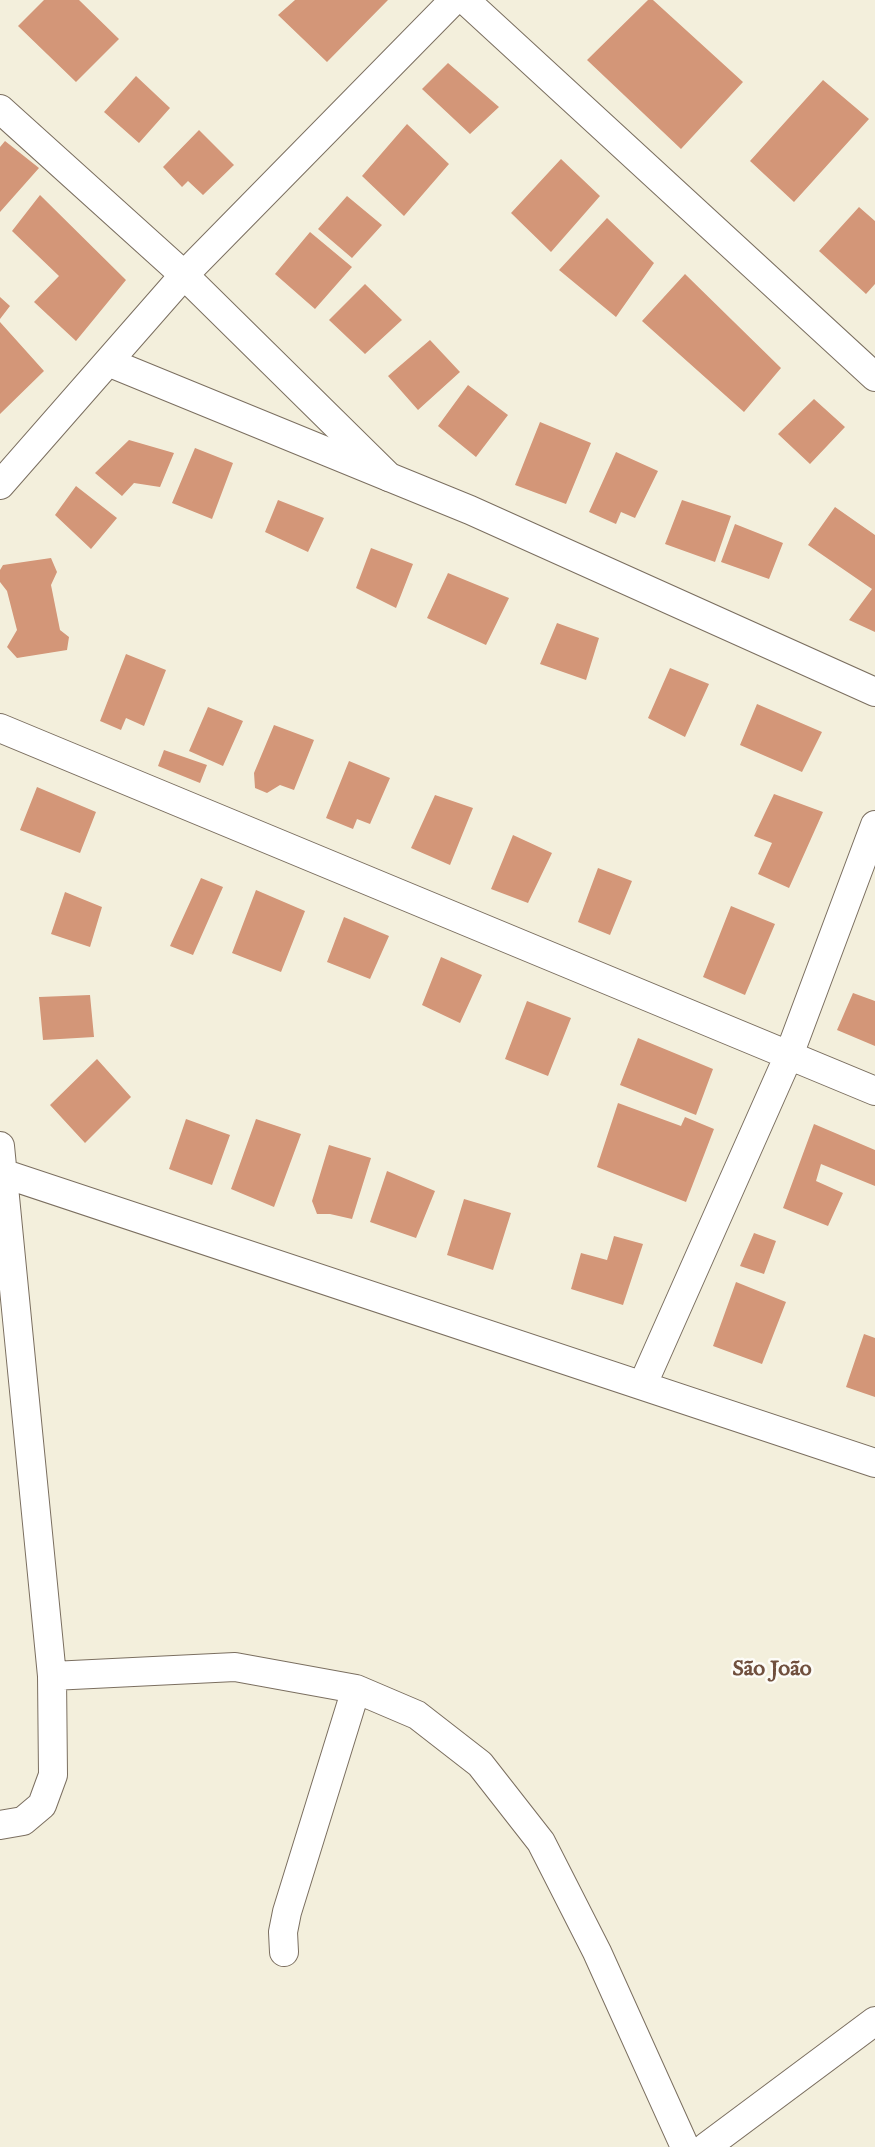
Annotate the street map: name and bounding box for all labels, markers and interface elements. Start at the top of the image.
district label: São João [732,1657,812,1683]

